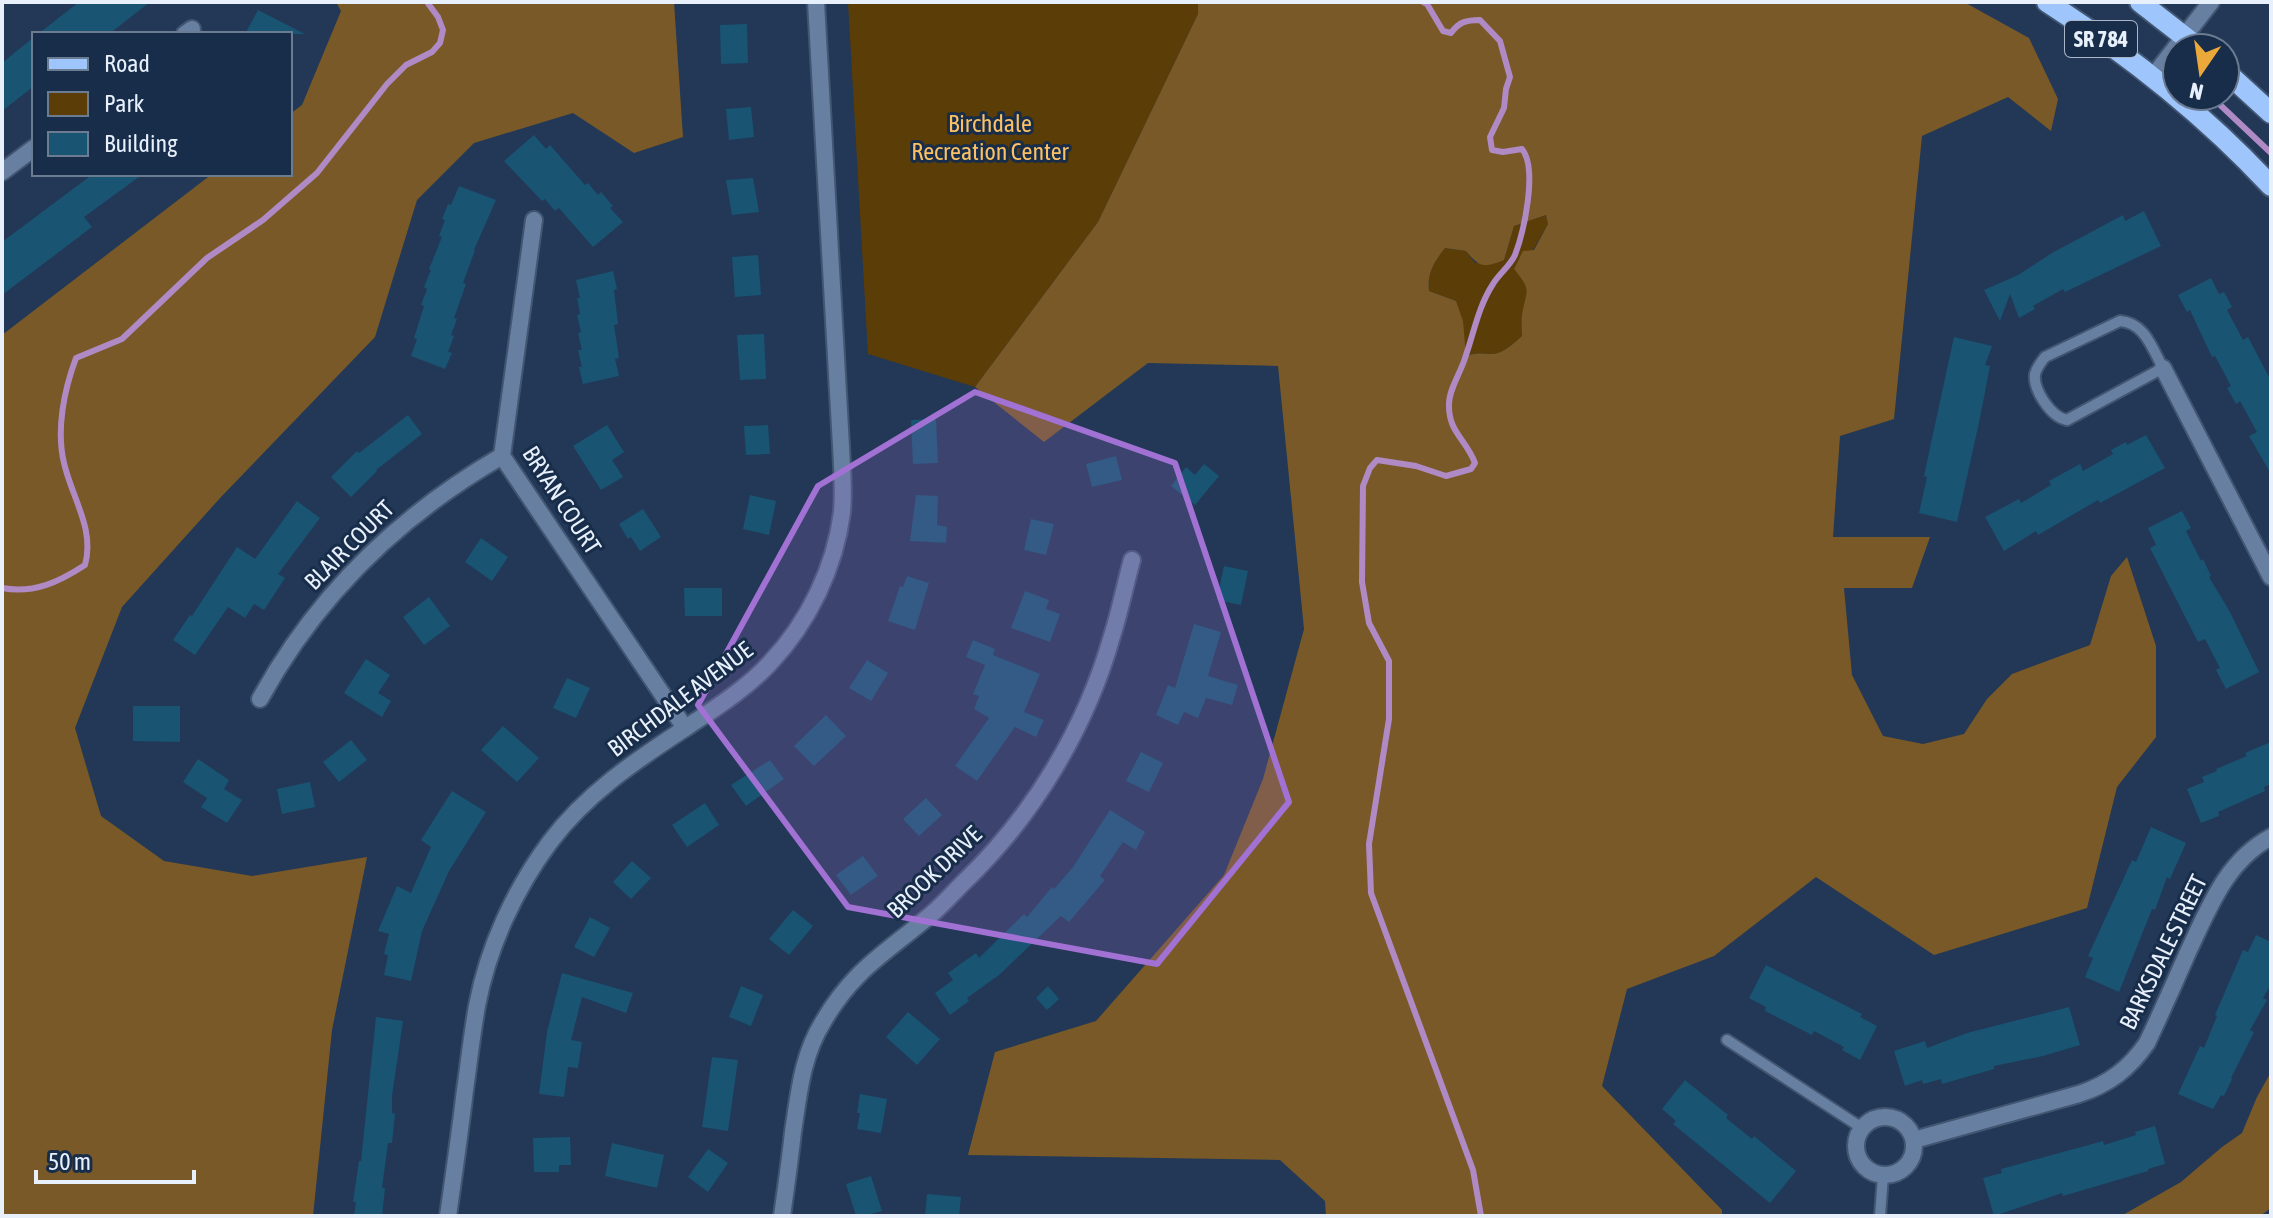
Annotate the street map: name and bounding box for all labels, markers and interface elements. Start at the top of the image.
road number: SR 784 [2065,21,2137,57]
legend [32,32,292,176]
north arrow [2161,32,2241,112]
text: Road [104,50,150,77]
text: N [2187,77,2206,106]
text: Park [104,90,145,117]
park label: Birchdale Recreation Center [911,110,1070,165]
text: Building [104,130,178,157]
street label: BRYAN COURT [517,441,607,559]
street label: BLAIR COURT [299,495,399,595]
street label: BIRCHDALE AVENUE [602,636,758,762]
street label: BROOK DRIVE [882,821,986,923]
street label: BARKSDALE STREET [2114,870,2212,1034]
scale bar [36,1134,194,1184]
text: 50 m [48,1148,91,1175]

